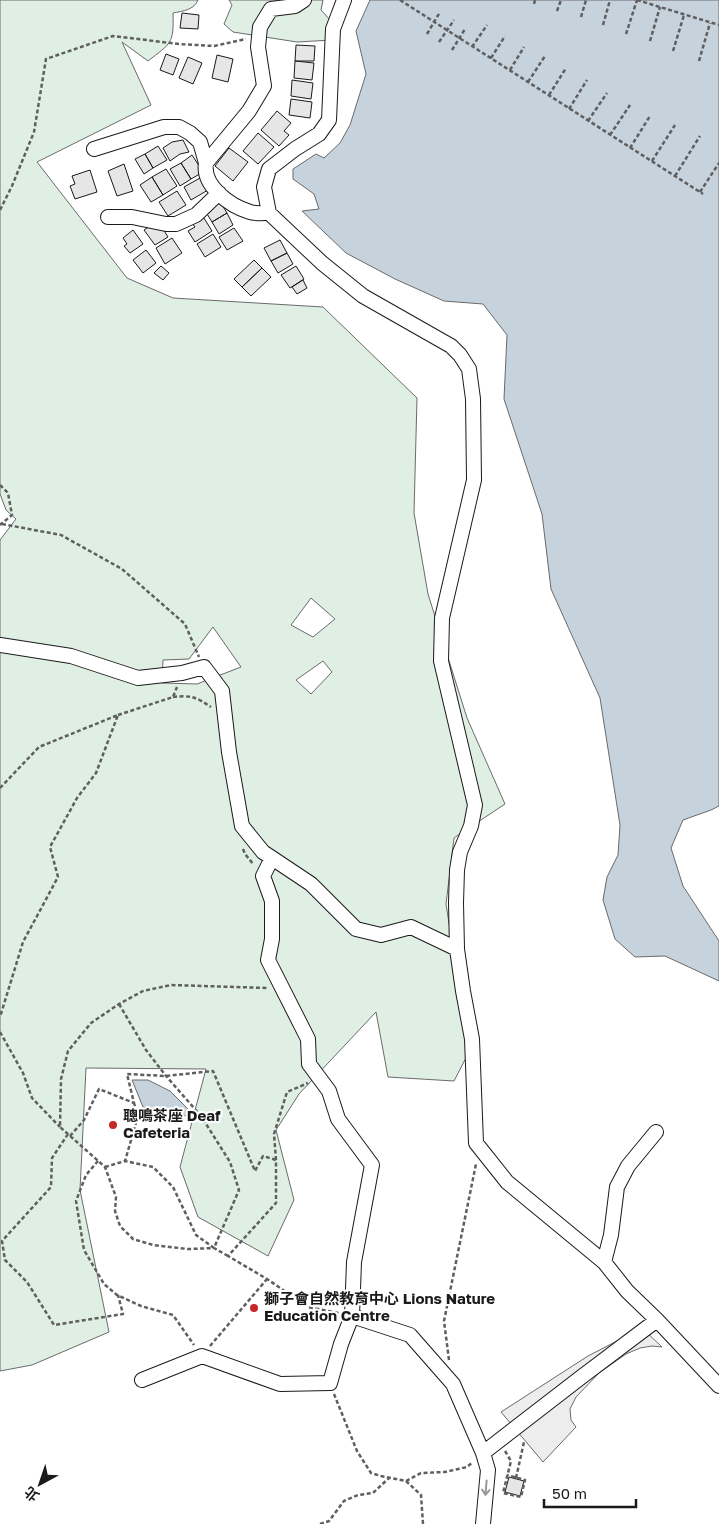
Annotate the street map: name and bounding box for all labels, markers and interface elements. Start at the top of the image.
place label: 聰鳴茶座 Deaf Cafeteria [123,1106,221,1141]
marker: 聰鳴茶座 Deaf Cafeteria [107,1119,119,1131]
place label: 獅子會自然教育中心 Lions Nature Education Centre [264,1289,495,1324]
marker: 獅子會自然教育中心 Lions Nature Education Centre [248,1302,260,1314]
north arrow [15,1459,65,1509]
scale bar [544,1476,636,1508]
one-way arrow [481,1480,491,1496]
text: 北 [20,1483,42,1505]
text: 50 m [552,1484,587,1502]

